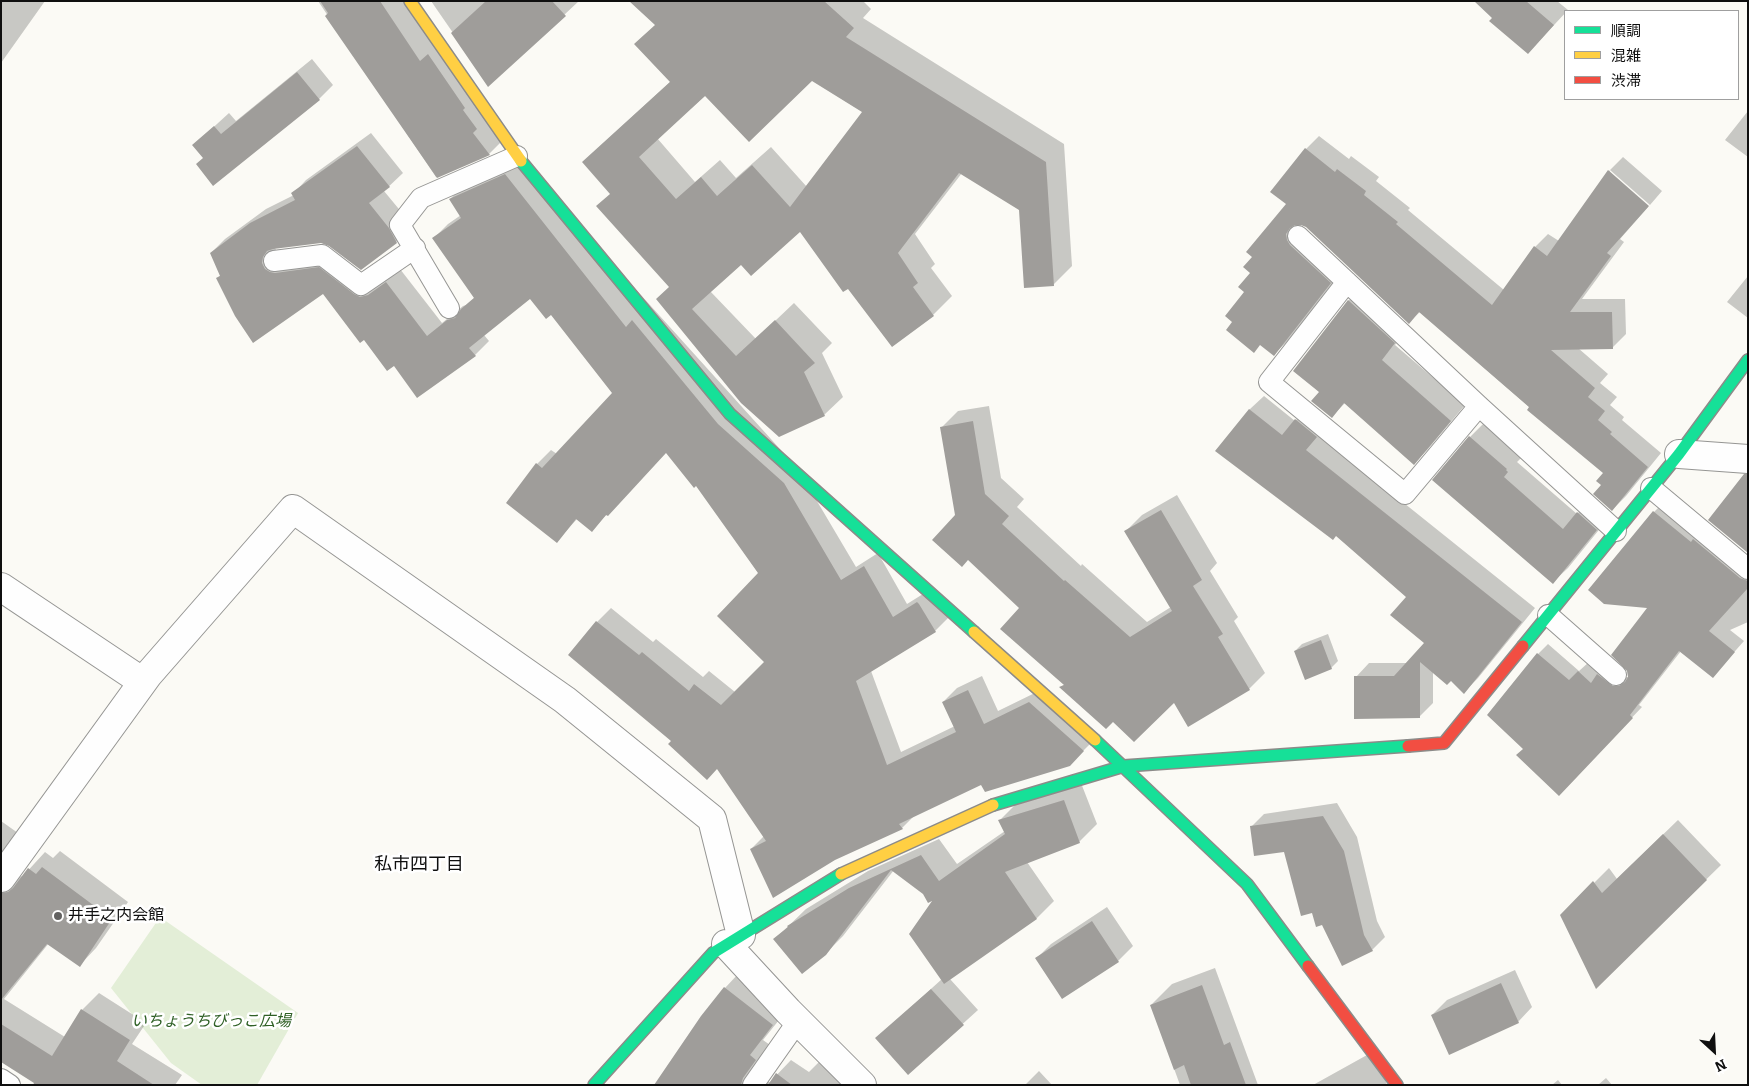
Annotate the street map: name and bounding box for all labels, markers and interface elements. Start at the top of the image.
legend [1564,10,1739,100]
text: 順調 [1611,22,1641,40]
text: 混雑 [1611,47,1641,65]
text: 渋滞 [1611,72,1641,90]
district label: 私市四丁目 [374,854,464,876]
place label: 井手之内会館 [68,906,164,926]
marker: 井手之内会館 [52,910,64,922]
park label: いちょうちびっこ広場 [131,1012,291,1032]
north arrow [1689,1026,1739,1076]
text: N [1712,1055,1729,1075]

